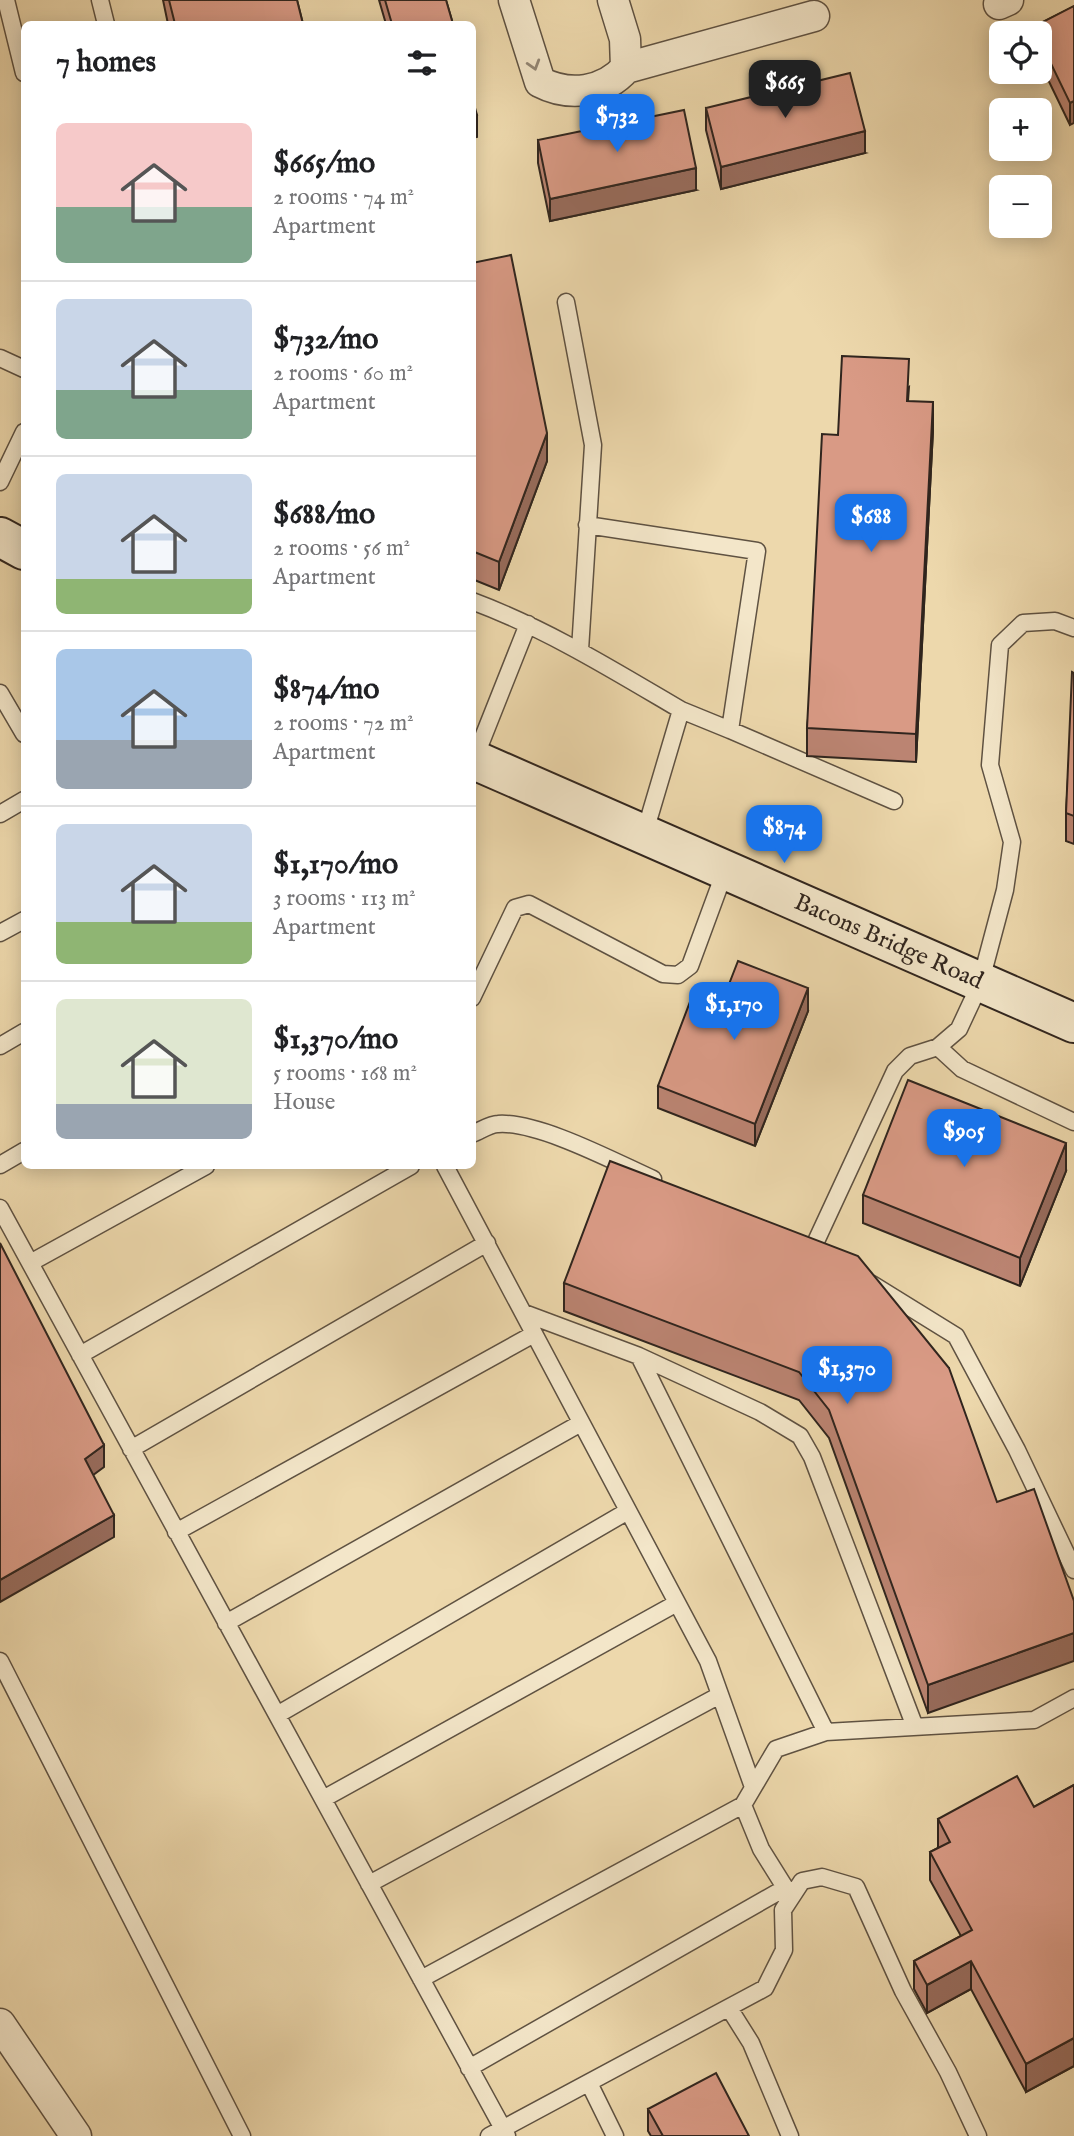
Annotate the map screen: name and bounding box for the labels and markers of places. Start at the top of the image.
pin: $665 [744,60,826,120]
pin: $732 [576,94,658,154]
pin: $688 [830,494,912,554]
pin: $874 [743,806,825,865]
pin: $1,170 [677,982,791,1042]
pin: $905 [923,1110,1005,1169]
pin: $1,370 [790,1346,904,1406]

